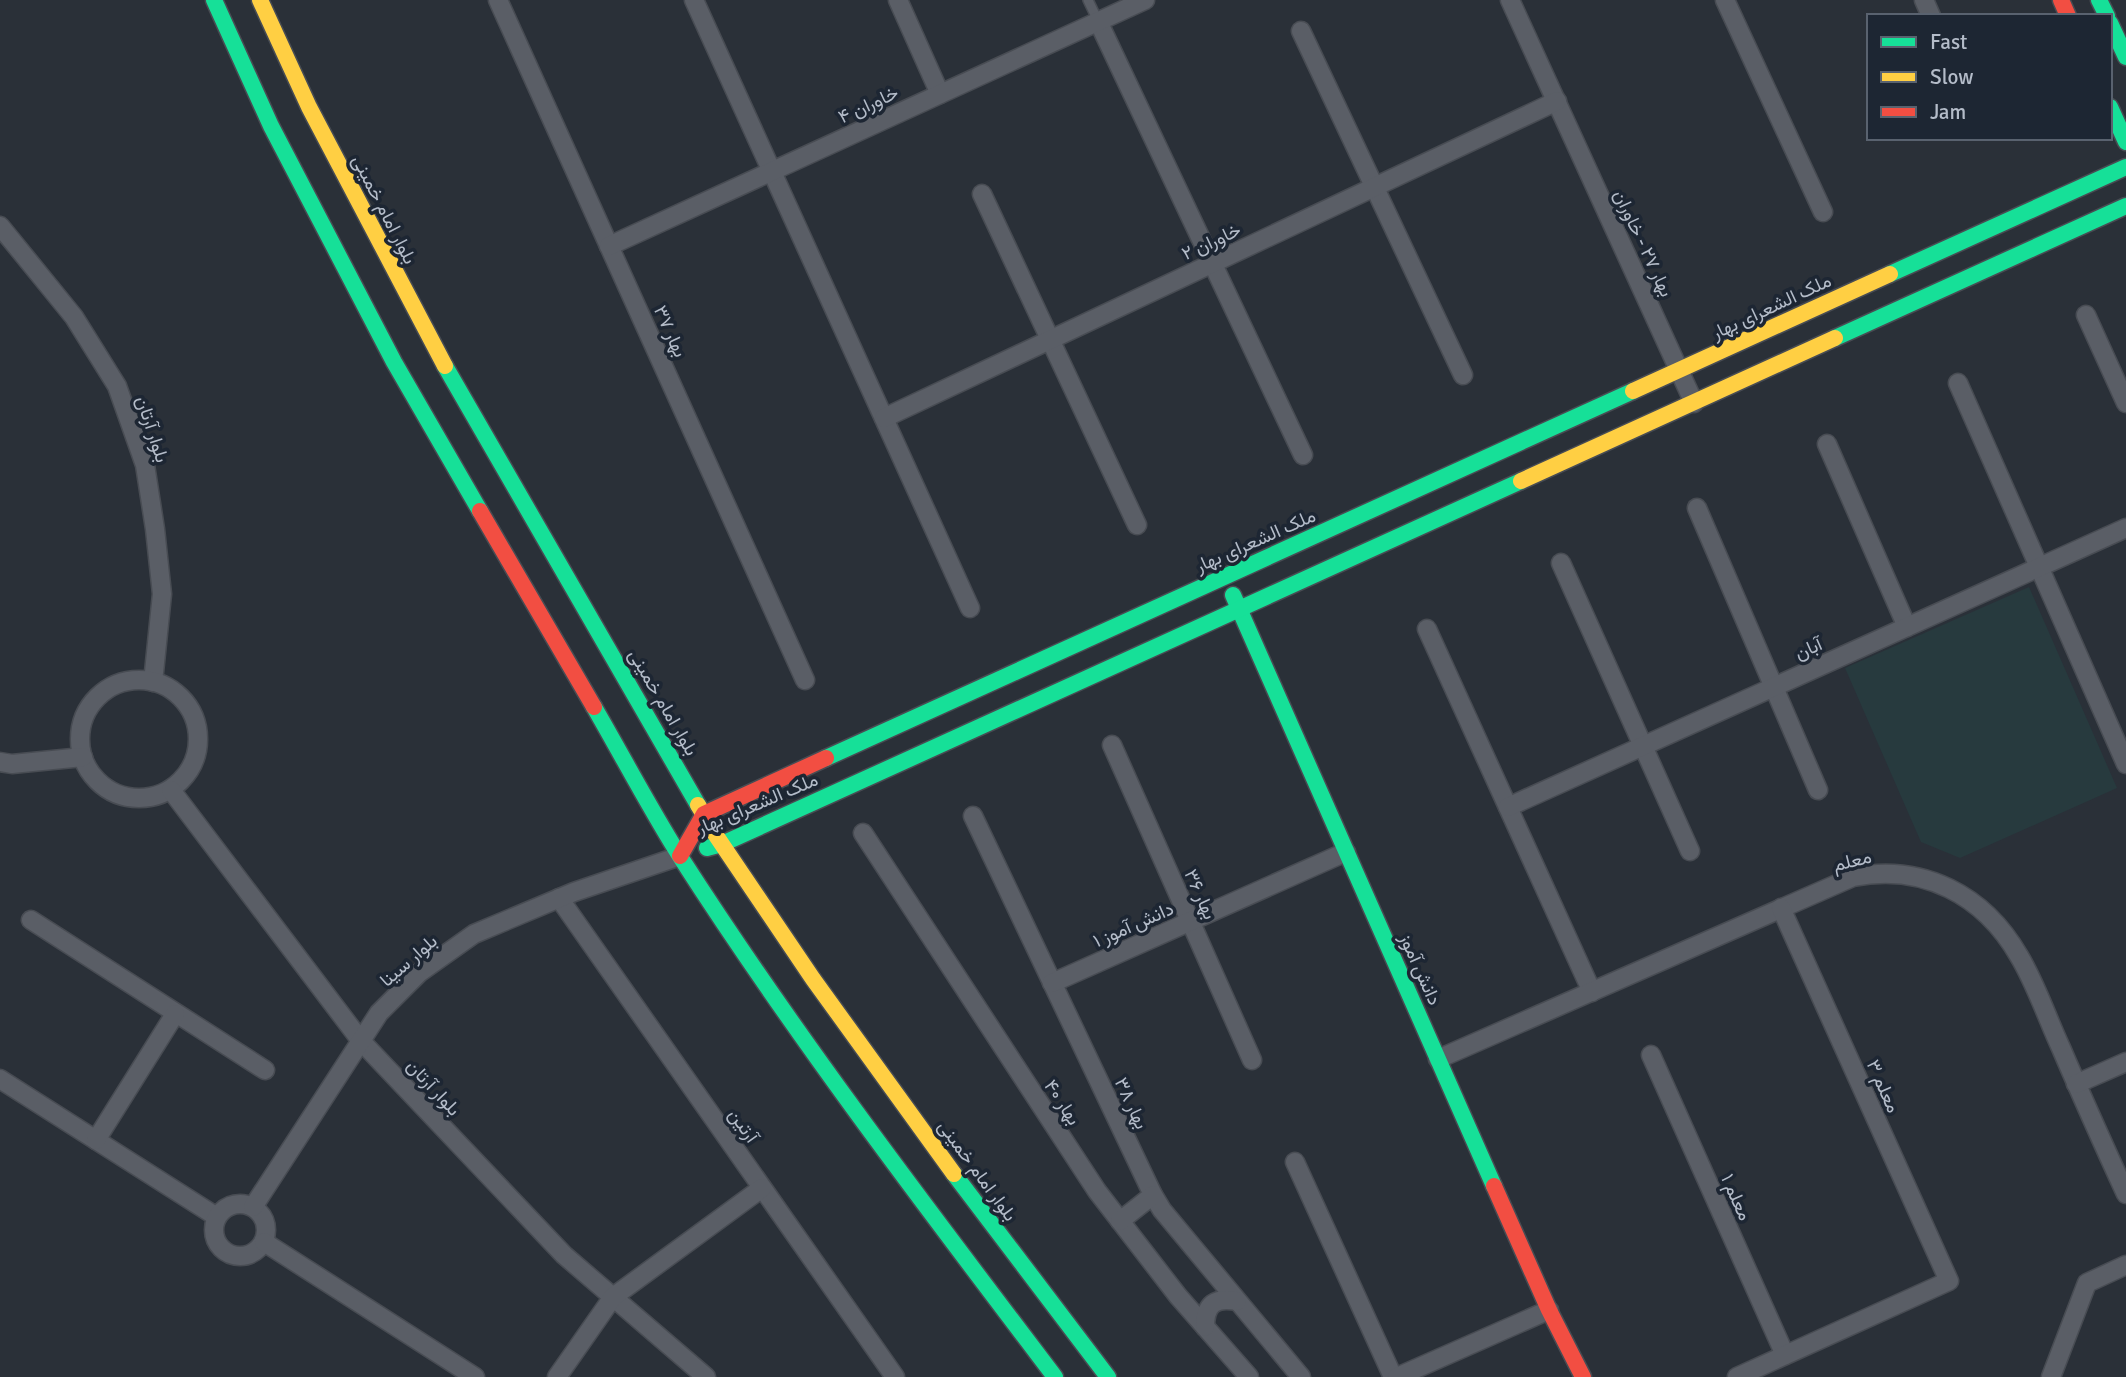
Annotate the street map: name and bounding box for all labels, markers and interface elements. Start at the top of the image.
legend [1867,14,2112,140]
text: Fast [1930,29,1967,55]
text: Slow [1930,64,1974,90]
street label: خاوران ۴ [835,81,902,129]
text: Jam [1930,99,1966,125]
street label: بلوار امام خمینی [346,151,422,268]
street label: بهار ۲۷ - خاوران [1608,186,1678,301]
street label: خاوران ۲ [1178,218,1245,266]
street label: ملک الشعرای بهار [1707,269,1835,346]
street label: بهار ۳۷ [648,302,692,361]
street label: بلوار آرتان [130,393,174,466]
street label: ملک الشعرای بهار [1190,504,1319,579]
street label: آبان [1791,632,1827,666]
street label: بلوار امام خمینی [623,645,703,760]
street label: ملک الشعرای بهار [692,768,822,841]
street label: معلم [1830,845,1874,877]
street label: بهار ۳۶ [1178,866,1222,923]
street label: دانش آموز ۱ [1089,897,1177,953]
street label: بلوار سینا [375,929,442,992]
street label: دانش آموز [1393,929,1447,1009]
street label: بلوار آرتان [401,1054,466,1121]
street label: معلم ۳ [1861,1056,1905,1117]
street label: بهار ۳۸ [1109,1074,1153,1133]
street label: بهار ۴۰ [1039,1075,1086,1130]
street label: آرتین [723,1104,764,1149]
street label: بلوار امام خمینی [932,1115,1022,1226]
street label: معلم ۱ [1715,1170,1757,1225]

